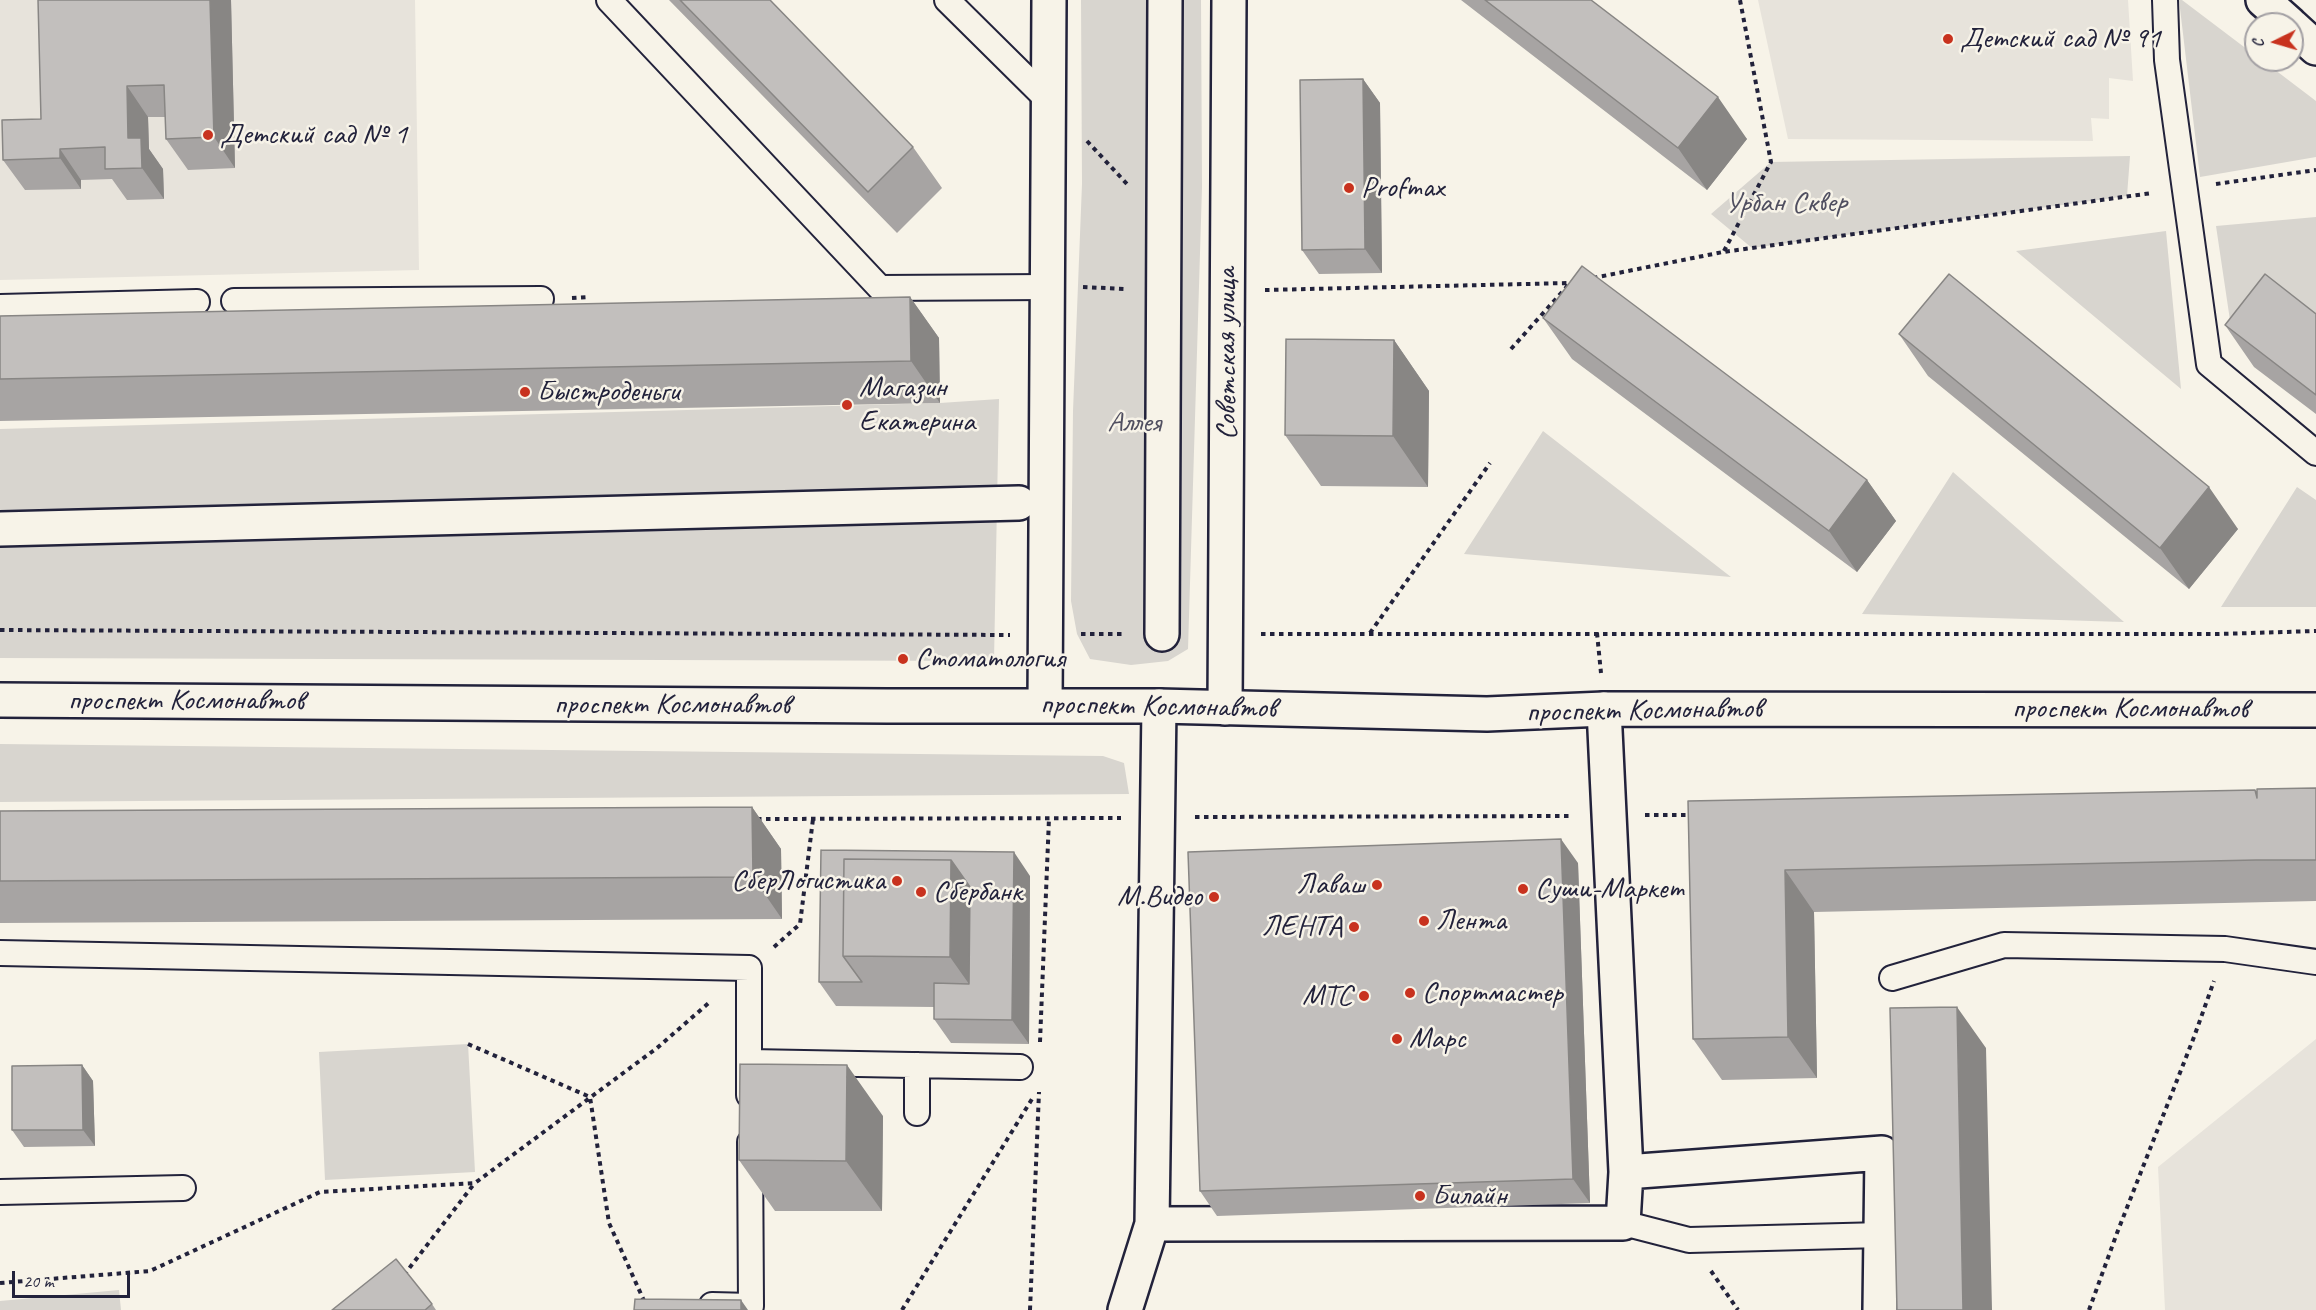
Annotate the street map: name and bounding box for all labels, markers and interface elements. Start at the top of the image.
north arrow [2244,12,2304,72]
place label: Детский сад № 91 [1960,21,2161,57]
marker: Детский сад № 91 [1941,32,1955,46]
text: С [2248,39,2268,48]
place label: Детский сад № 1 [220,117,407,153]
marker: Детский сад № 1 [201,128,215,142]
place label: Profmax [1361,170,1444,206]
marker: Profmax [1342,181,1356,195]
park label: Урбан Сквер [1725,185,1847,221]
street label: Советская улица [1209,268,1245,440]
place label: Магазин Екатерина [859,370,975,440]
place label: Быстроденьги [537,374,679,410]
marker: Быстроденьги [518,385,532,399]
marker: Магазин Екатерина [840,398,854,412]
park label: Аллея [1107,405,1161,441]
place label: Стоматология [915,641,1065,677]
marker: Стоматология [896,652,910,666]
street label: проспект Космонавтов [68,683,304,719]
street label: проспект Космонавтов [554,687,790,723]
street label: проспект Космонавтов [1040,687,1276,727]
street label: проспект Космонавтов [1526,691,1762,731]
street label: проспект Космонавтов [2012,691,2248,727]
place label: СберЛогистика [731,863,885,899]
place label: Лаваш [1297,867,1365,903]
place label: Суши-Маркет [1535,871,1684,907]
marker: СберЛогистика [890,874,904,888]
place label: Сбербанк [933,874,1022,910]
marker: Лаваш [1370,878,1384,892]
place label: М.Видео [1117,879,1202,915]
marker: Суши-Маркет [1516,882,1530,896]
marker: Сбербанк [914,885,928,899]
marker: М.Видео [1207,890,1221,904]
place label: Лента [1436,903,1506,939]
place label: ЛЕНТА [1262,909,1342,945]
marker: Лента [1417,914,1431,928]
marker: ЛЕНТА [1347,920,1361,934]
place label: Спортмастер [1422,975,1563,1011]
place label: МТС [1302,978,1352,1014]
marker: Спортмастер [1403,986,1417,1000]
marker: МТС [1357,989,1371,1003]
place label: Марс [1409,1021,1466,1057]
marker: Марс [1390,1032,1404,1046]
place label: Билайн [1432,1178,1507,1214]
marker: Билайн [1413,1189,1427,1203]
scale bar [15,1259,134,1297]
text: 20 m [23,1270,54,1292]

